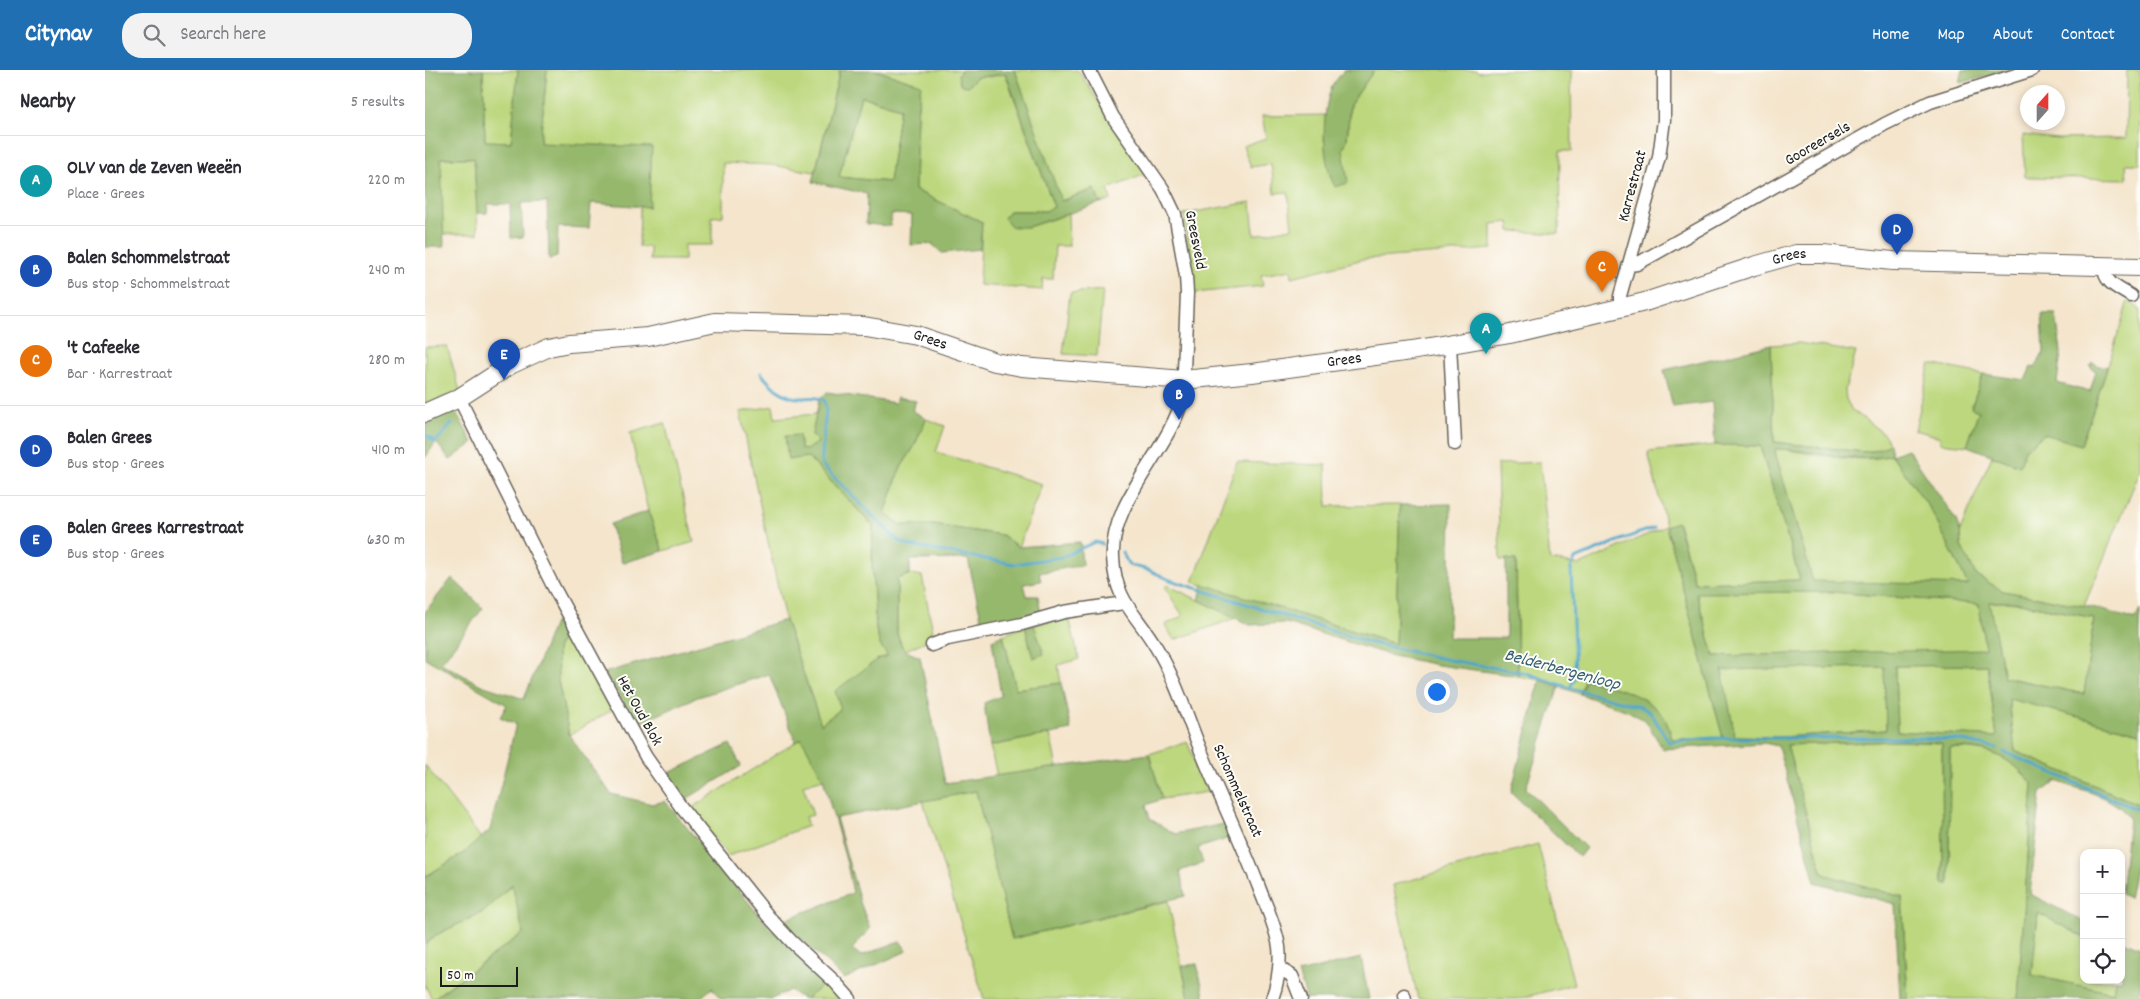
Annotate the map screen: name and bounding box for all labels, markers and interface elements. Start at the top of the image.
search box [122,13,472,58]
text: Citynav [25,18,92,52]
icon: search [140,21,168,49]
text: Search here [180,22,266,49]
text: Home [1872,23,1909,48]
text: Map [1937,23,1965,48]
text: About [1993,23,2033,48]
text: Contact [2061,23,2115,48]
north arrow [2020,85,2065,130]
text: Nearby [20,88,75,118]
text: 5 results [351,91,405,114]
street label: Gooreersels [1781,116,1855,172]
street label: Karrestraat [1612,148,1654,224]
text: OLV van de Zeven Weeën [67,156,242,183]
text: A [32,169,40,192]
text: 220 m [368,169,405,192]
text: Place · Grees [67,183,145,206]
street label: Greesveld [1178,208,1212,272]
pin: D [1881,214,1913,255]
street label: Grees [1769,243,1807,272]
text: Balen Schommelstraat [67,246,230,273]
pin: C [1586,251,1618,292]
text: B [32,259,40,282]
text: 240 m [368,259,405,282]
text: Bus stop · Schommelstraat [67,273,230,296]
pin: A [1470,313,1502,354]
street label: Grees [910,323,951,356]
text: 't Cafeeke [67,336,140,363]
pin: E [488,339,520,380]
street label: Grees [1325,346,1363,374]
text: C [32,349,40,372]
text: 280 m [368,349,405,372]
text: Bar · Karrestraat [67,363,172,386]
pin: B [1163,379,1195,420]
text: Balen Grees [67,426,152,453]
text: D [32,439,40,462]
text: 410 m [371,439,405,462]
text: Bus stop · Grees [67,453,165,476]
text: Balen Grees Karrestraat [67,516,244,543]
text: E [32,529,40,552]
text: 630 m [367,529,405,552]
text: Bus stop · Grees [67,543,165,566]
water label: Belderbergenloop [1501,644,1623,699]
street label: Het Oud Blok [610,672,668,750]
your location [1424,679,1450,705]
street label: Schommelstraat [1206,741,1268,842]
map controls [2080,849,2125,984]
button: + [2080,849,2125,894]
button: − [2080,894,2125,939]
button: locate [2080,939,2125,984]
scale bar [440,964,517,987]
text: 50 m [447,966,474,986]

